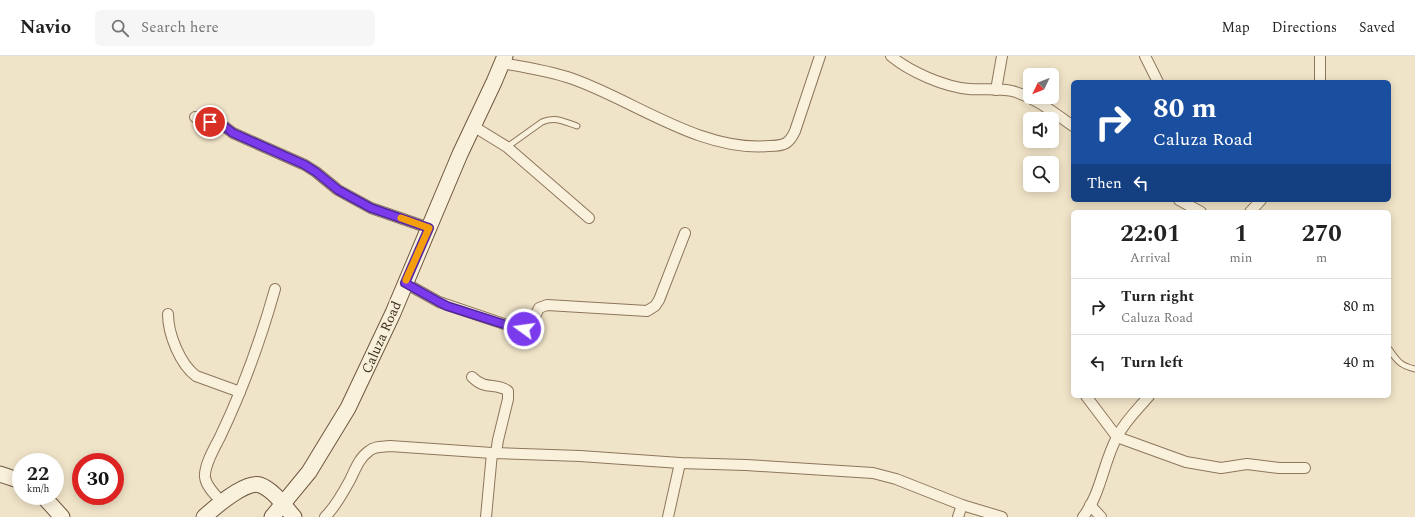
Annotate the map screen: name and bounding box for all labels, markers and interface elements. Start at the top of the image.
search box [95,10,375,46]
text: Navio [20,13,71,42]
text: Search here [141,16,219,39]
icon: search [109,17,131,39]
text: Map [1222,17,1250,38]
text: Directions [1272,17,1337,38]
text: Saved [1359,17,1395,38]
north arrow [1023,68,1059,104]
map controls [1023,68,1059,192]
text: 80 m [1153,87,1217,130]
icon: right [1087,96,1139,148]
pin [193,105,227,139]
icon: arrive [199,111,221,133]
button: sound [1023,112,1059,148]
text: Caluza Road [1153,126,1253,153]
button: search [1023,156,1059,192]
text: Then [1087,172,1122,195]
icon: left [1130,172,1152,194]
text: 22:01 [1120,216,1180,252]
text: 1 [1234,216,1248,252]
text: 270 [1301,216,1342,252]
text: Arrival [1130,248,1171,268]
text: min [1230,248,1252,268]
text: m [1316,248,1327,268]
text: Turn right [1121,285,1194,308]
text: 80 m [1343,295,1375,318]
icon: right [1087,296,1109,318]
street label: Caluza Road [356,297,407,377]
position arrow [503,308,545,350]
text: Caluza Road [1121,308,1193,328]
text: Turn left [1121,351,1183,374]
text: 40 m [1343,351,1375,374]
icon: left [1087,352,1109,374]
speed limit sign: 30 [72,453,124,505]
text: 22 [27,459,49,489]
text: km/h [27,481,49,497]

